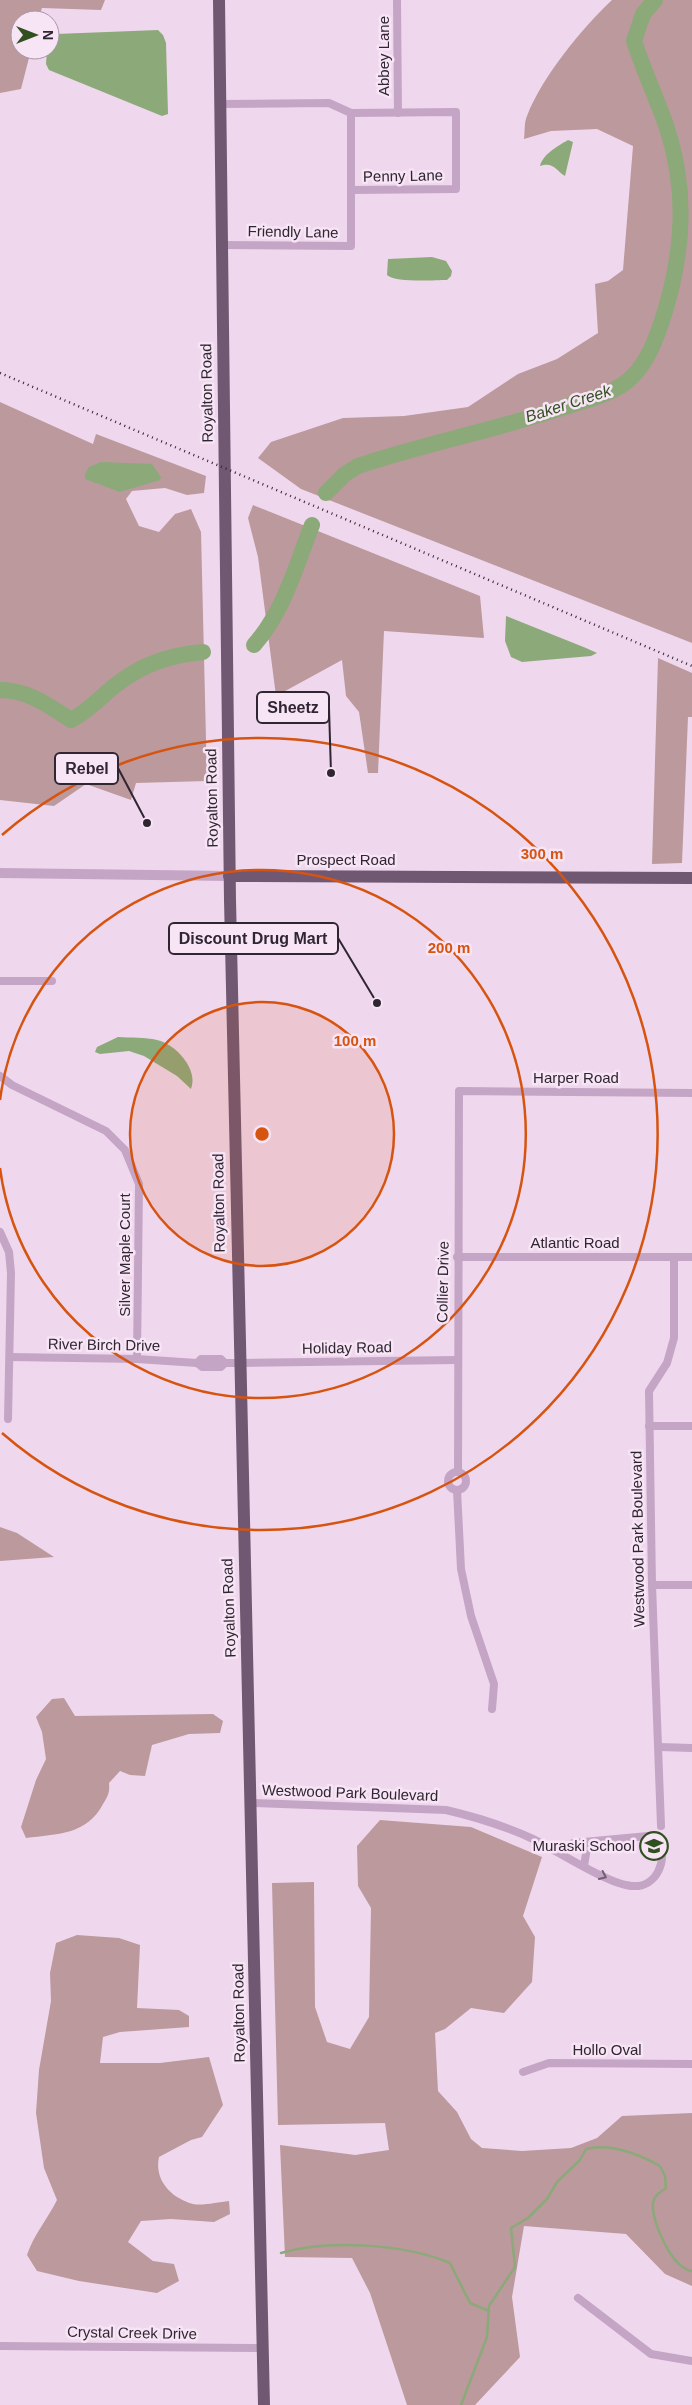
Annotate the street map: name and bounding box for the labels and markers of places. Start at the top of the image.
callout: Sheetz [257,692,329,723]
callout: Rebel [55,753,118,784]
callout: Discount Drug Mart [169,923,338,954]
centre of rings [253,1125,271,1143]
school or university icon: Muraski School [639,1831,669,1861]
place label: Muraski School [532,1837,635,1854]

